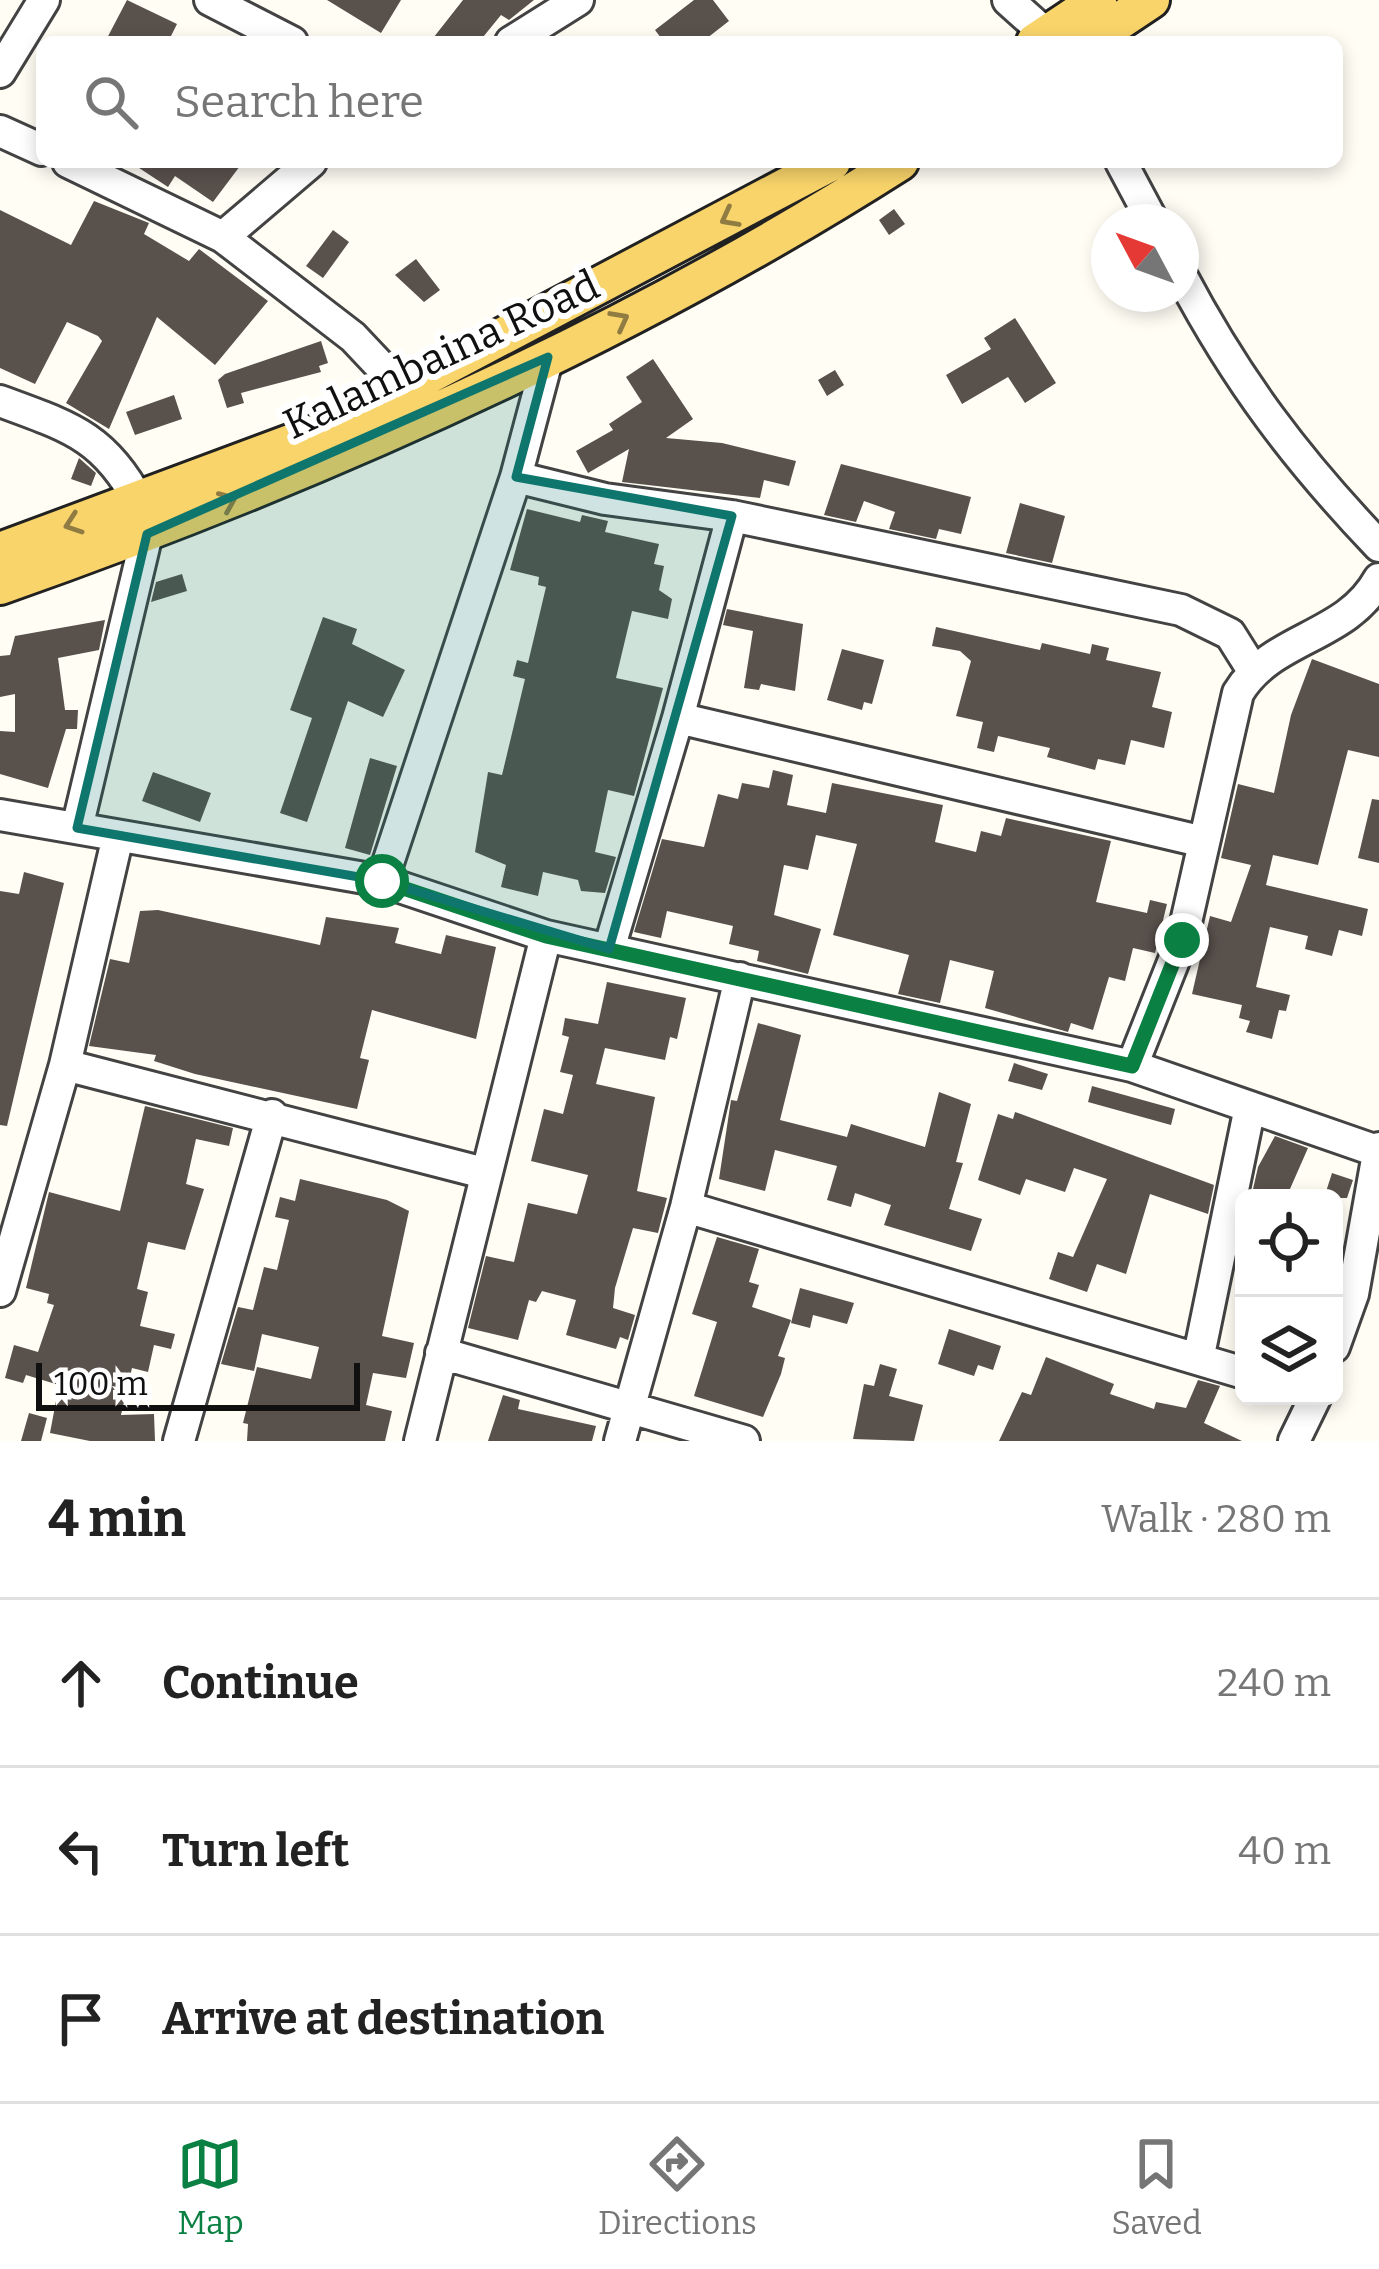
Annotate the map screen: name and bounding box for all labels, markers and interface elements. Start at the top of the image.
search box [36,36,1343,168]
icon: search [78,69,144,135]
text: Search here [174,75,424,129]
one-way arrow [719,203,741,226]
north arrow [1091,204,1199,312]
street label: Kalambaina Road [276,260,607,450]
one-way arrow [607,311,628,334]
one-way arrow [216,491,237,515]
one-way arrow [63,510,84,534]
route start [355,854,409,908]
route end [1155,913,1209,967]
map controls [1235,1189,1343,1405]
button: locate [1235,1189,1343,1297]
button: layers [1235,1297,1343,1405]
scale bar [36,1357,360,1410]
text: 100 m [54,1364,148,1404]
text: 4 min [48,1488,186,1550]
text: Walk · 280 m [1101,1496,1331,1542]
icon: ahead [48,1650,114,1716]
text: Continue [162,1656,359,1710]
text: 240 m [1217,1660,1331,1706]
icon: left [48,1818,114,1884]
text: Turn left [162,1824,349,1878]
text: 40 m [1238,1828,1331,1874]
icon: arrive [48,1986,114,2052]
text: Arrive at destination [162,1992,604,2046]
tab: Map [177,2131,244,2243]
tab: Directions [598,2131,757,2243]
tab: Saved [1111,2131,1202,2243]

